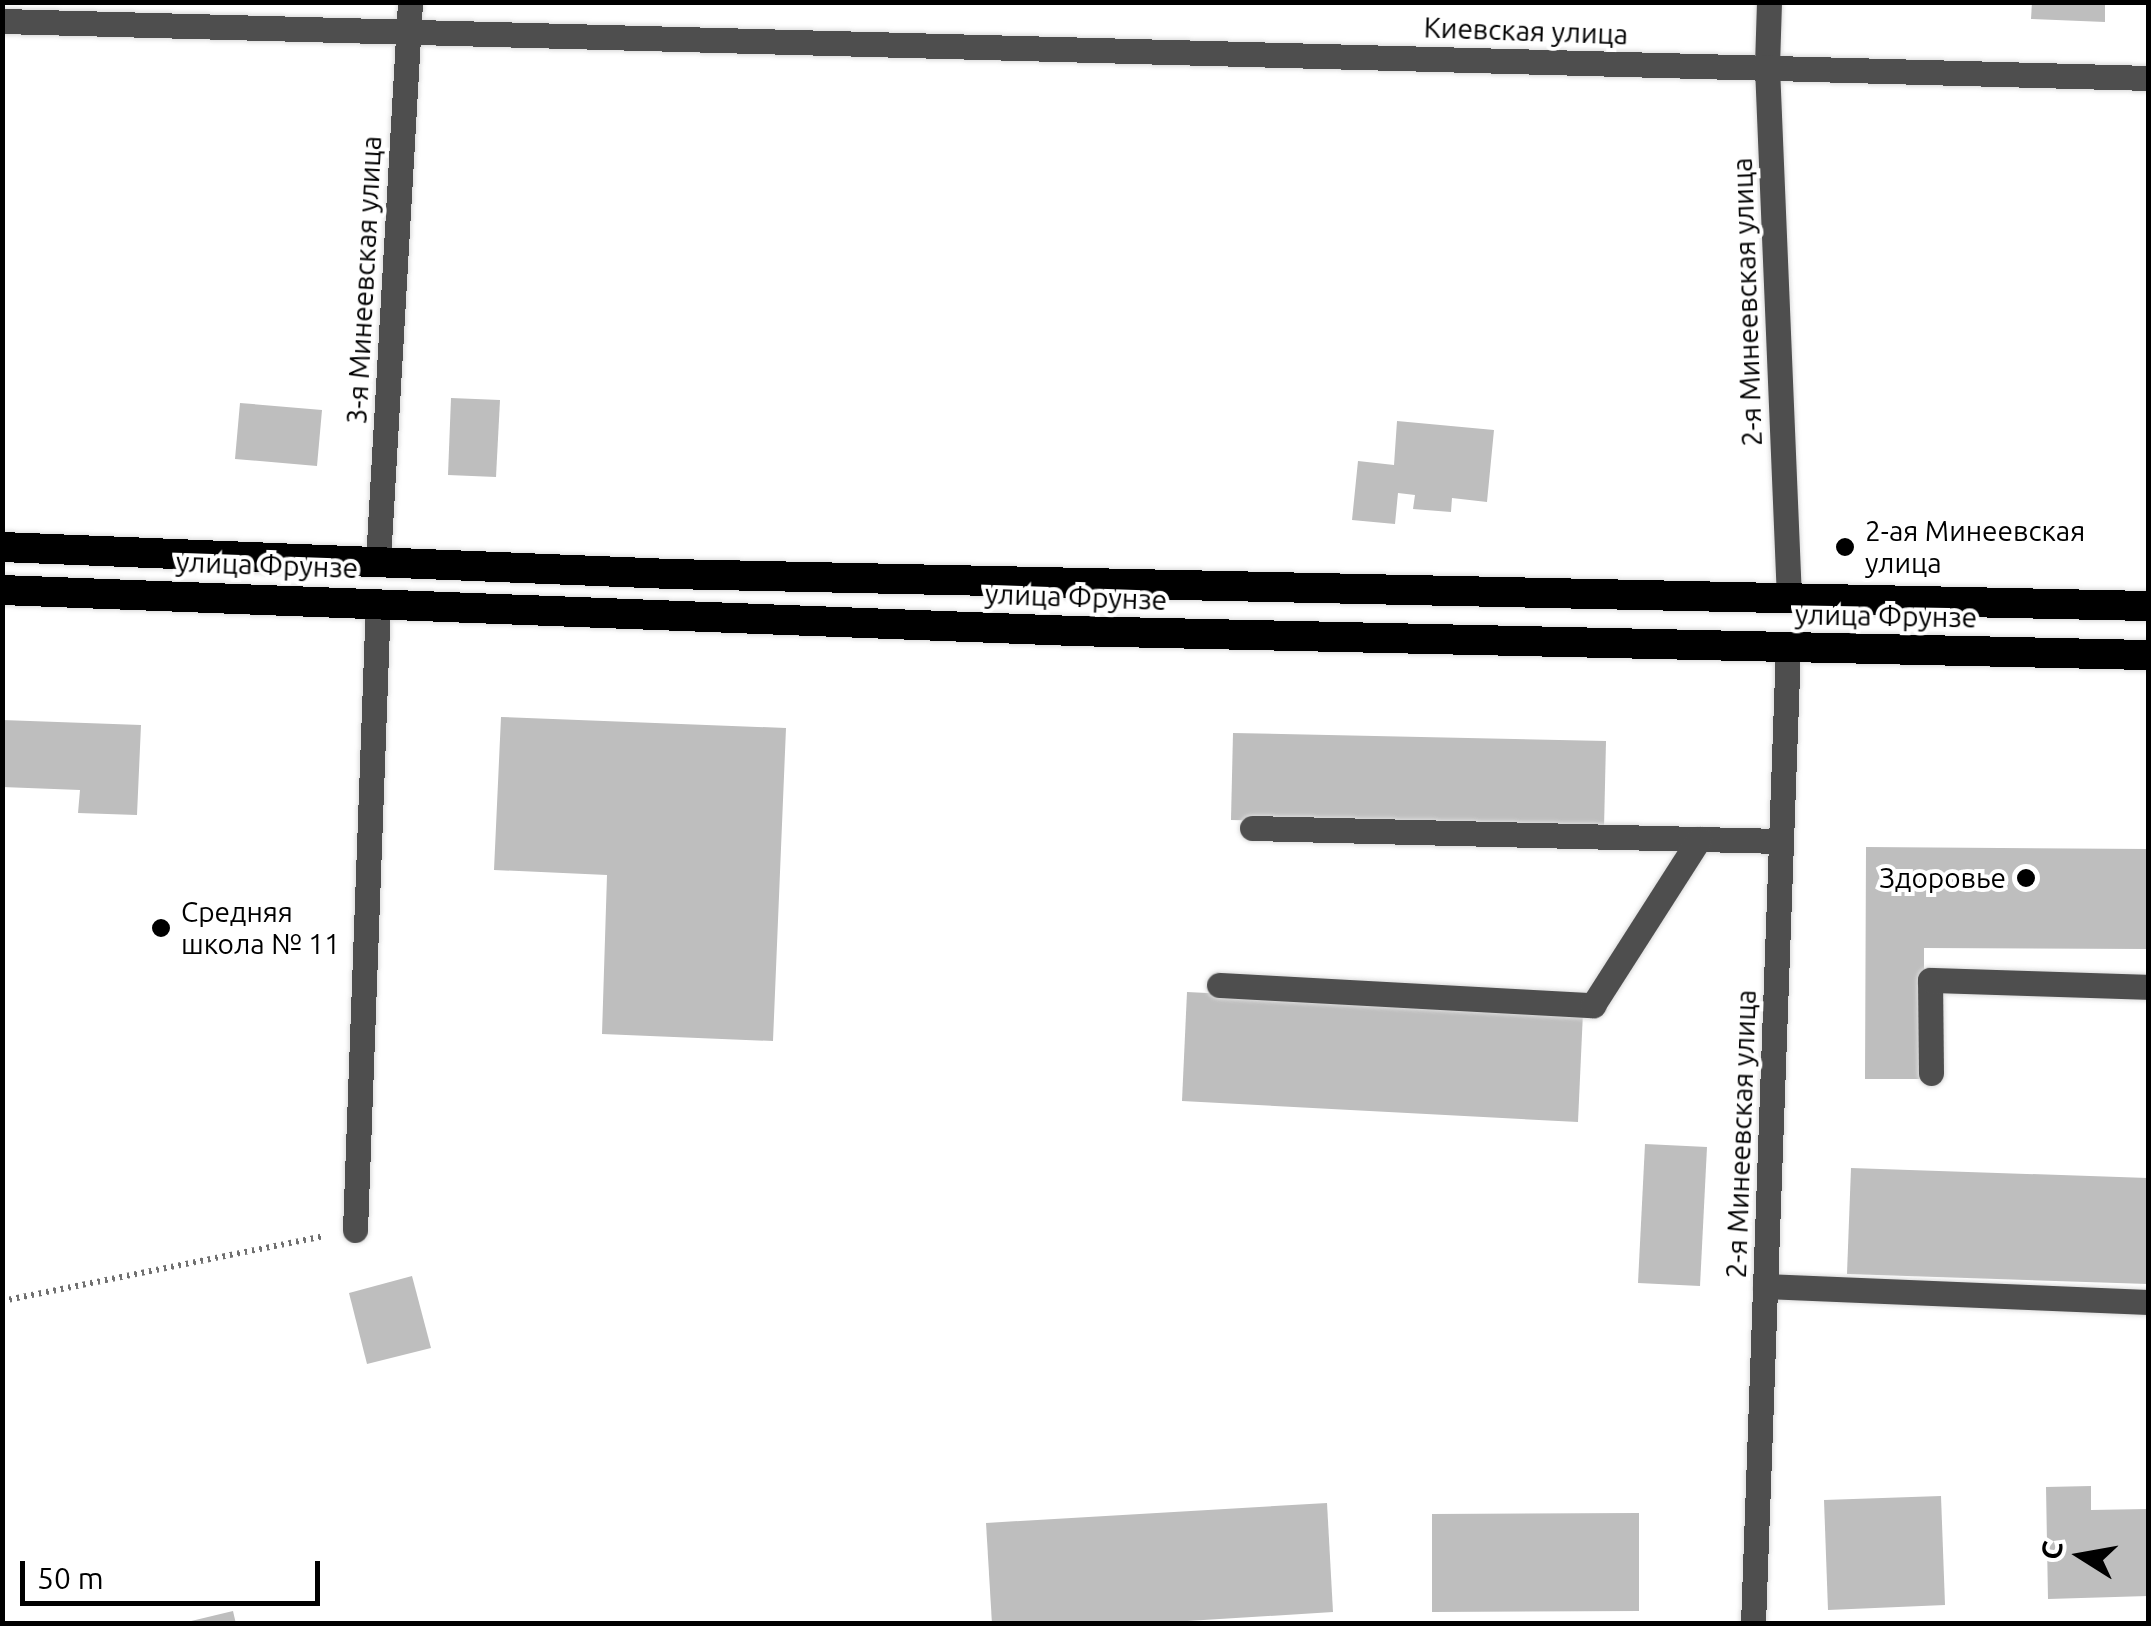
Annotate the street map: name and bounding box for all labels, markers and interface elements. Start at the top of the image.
street label: Киевская улица [1423,11,1629,51]
street label: 3-я Минеевская улица [340,135,388,425]
street label: 2-я Минеевская улица [1725,157,1769,447]
place label: 2-ая Минеевская улица [1865,514,2085,580]
marker: 2-ая Минеевская улица [1834,536,1856,558]
street label: улица Фрунзе [175,545,359,585]
street label: улица Фрунзе [984,577,1168,617]
street label: улица Фрунзе [1795,598,1977,634]
place label: Здоровье [1879,861,2006,895]
marker: Здоровье [2015,867,2037,889]
place label: Средняя школа № 11 [181,895,340,961]
marker: Средняя школа № 11 [150,917,172,939]
street label: 2-я Минеевская улица [1719,989,1763,1279]
north arrow [2031,1506,2131,1606]
text: С [2034,1538,2068,1562]
scale bar [25,1541,325,1603]
text: 50 m [37,1561,104,1595]

